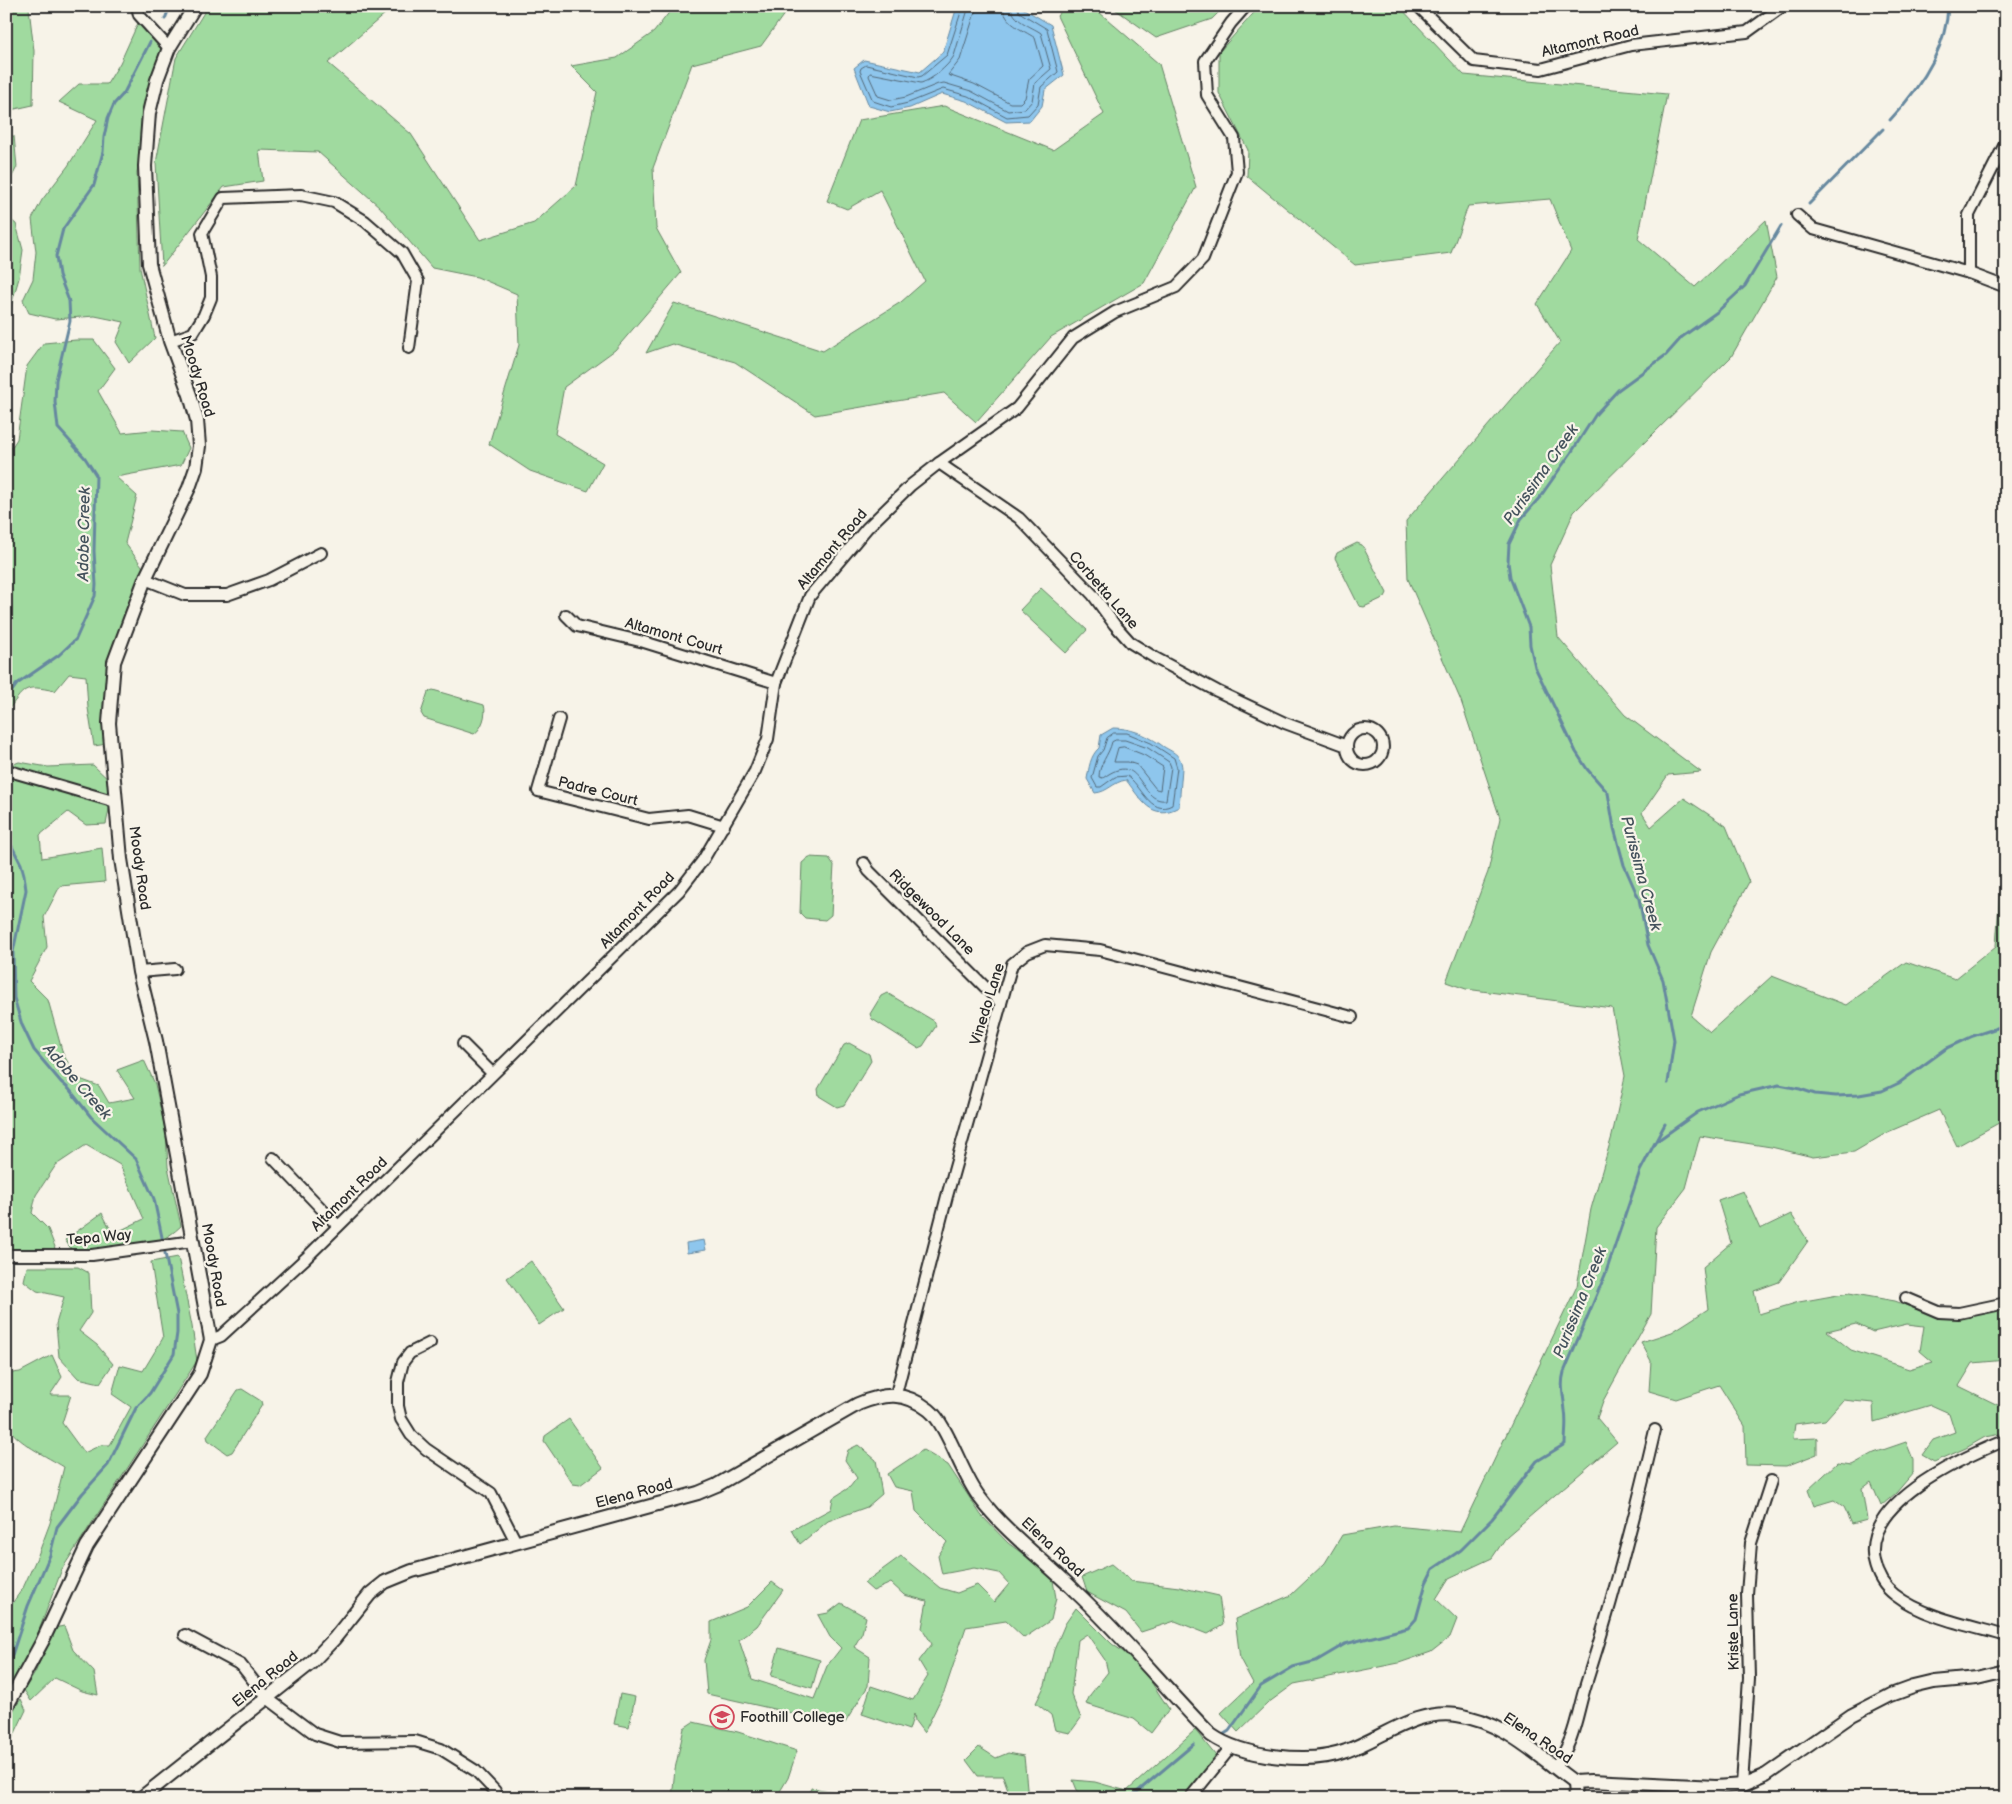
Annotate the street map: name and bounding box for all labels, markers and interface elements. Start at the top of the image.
street label: Altamont Road [1540,21,1641,62]
street label: Moody Road [176,333,219,419]
water label: Purissima Creek [1500,420,1583,529]
water label: Adobe Creek [74,486,95,582]
street label: Altamont Road [793,505,872,594]
street label: Corbetta Lane [1065,547,1143,633]
street label: Altamont Court [623,613,725,660]
street label: Padre Court [556,772,640,811]
water label: Purissima Creek [1616,814,1665,934]
street label: Moody Road [124,825,155,911]
street label: Ridgewood Lane [885,865,979,959]
street label: Altamont Road [596,868,679,953]
street label: Vinedo Lane [966,960,1009,1048]
water label: Adobe Creek [38,1039,116,1125]
street label: Altamont Road [307,1153,392,1236]
street label: Moody Road [197,1222,230,1308]
street label: Tepa Way [66,1225,132,1250]
water label: Purissima Creek [1550,1243,1612,1361]
street label: Elena Road [593,1474,675,1513]
street label: Elena Road [1017,1513,1088,1581]
street label: Kriste Lane [1723,1593,1744,1671]
street label: Elena Road [229,1647,302,1712]
school or university icon: Foothill College [709,1704,735,1730]
place label: Foothill College [740,1708,845,1727]
street label: Elena Road [1500,1708,1576,1768]

